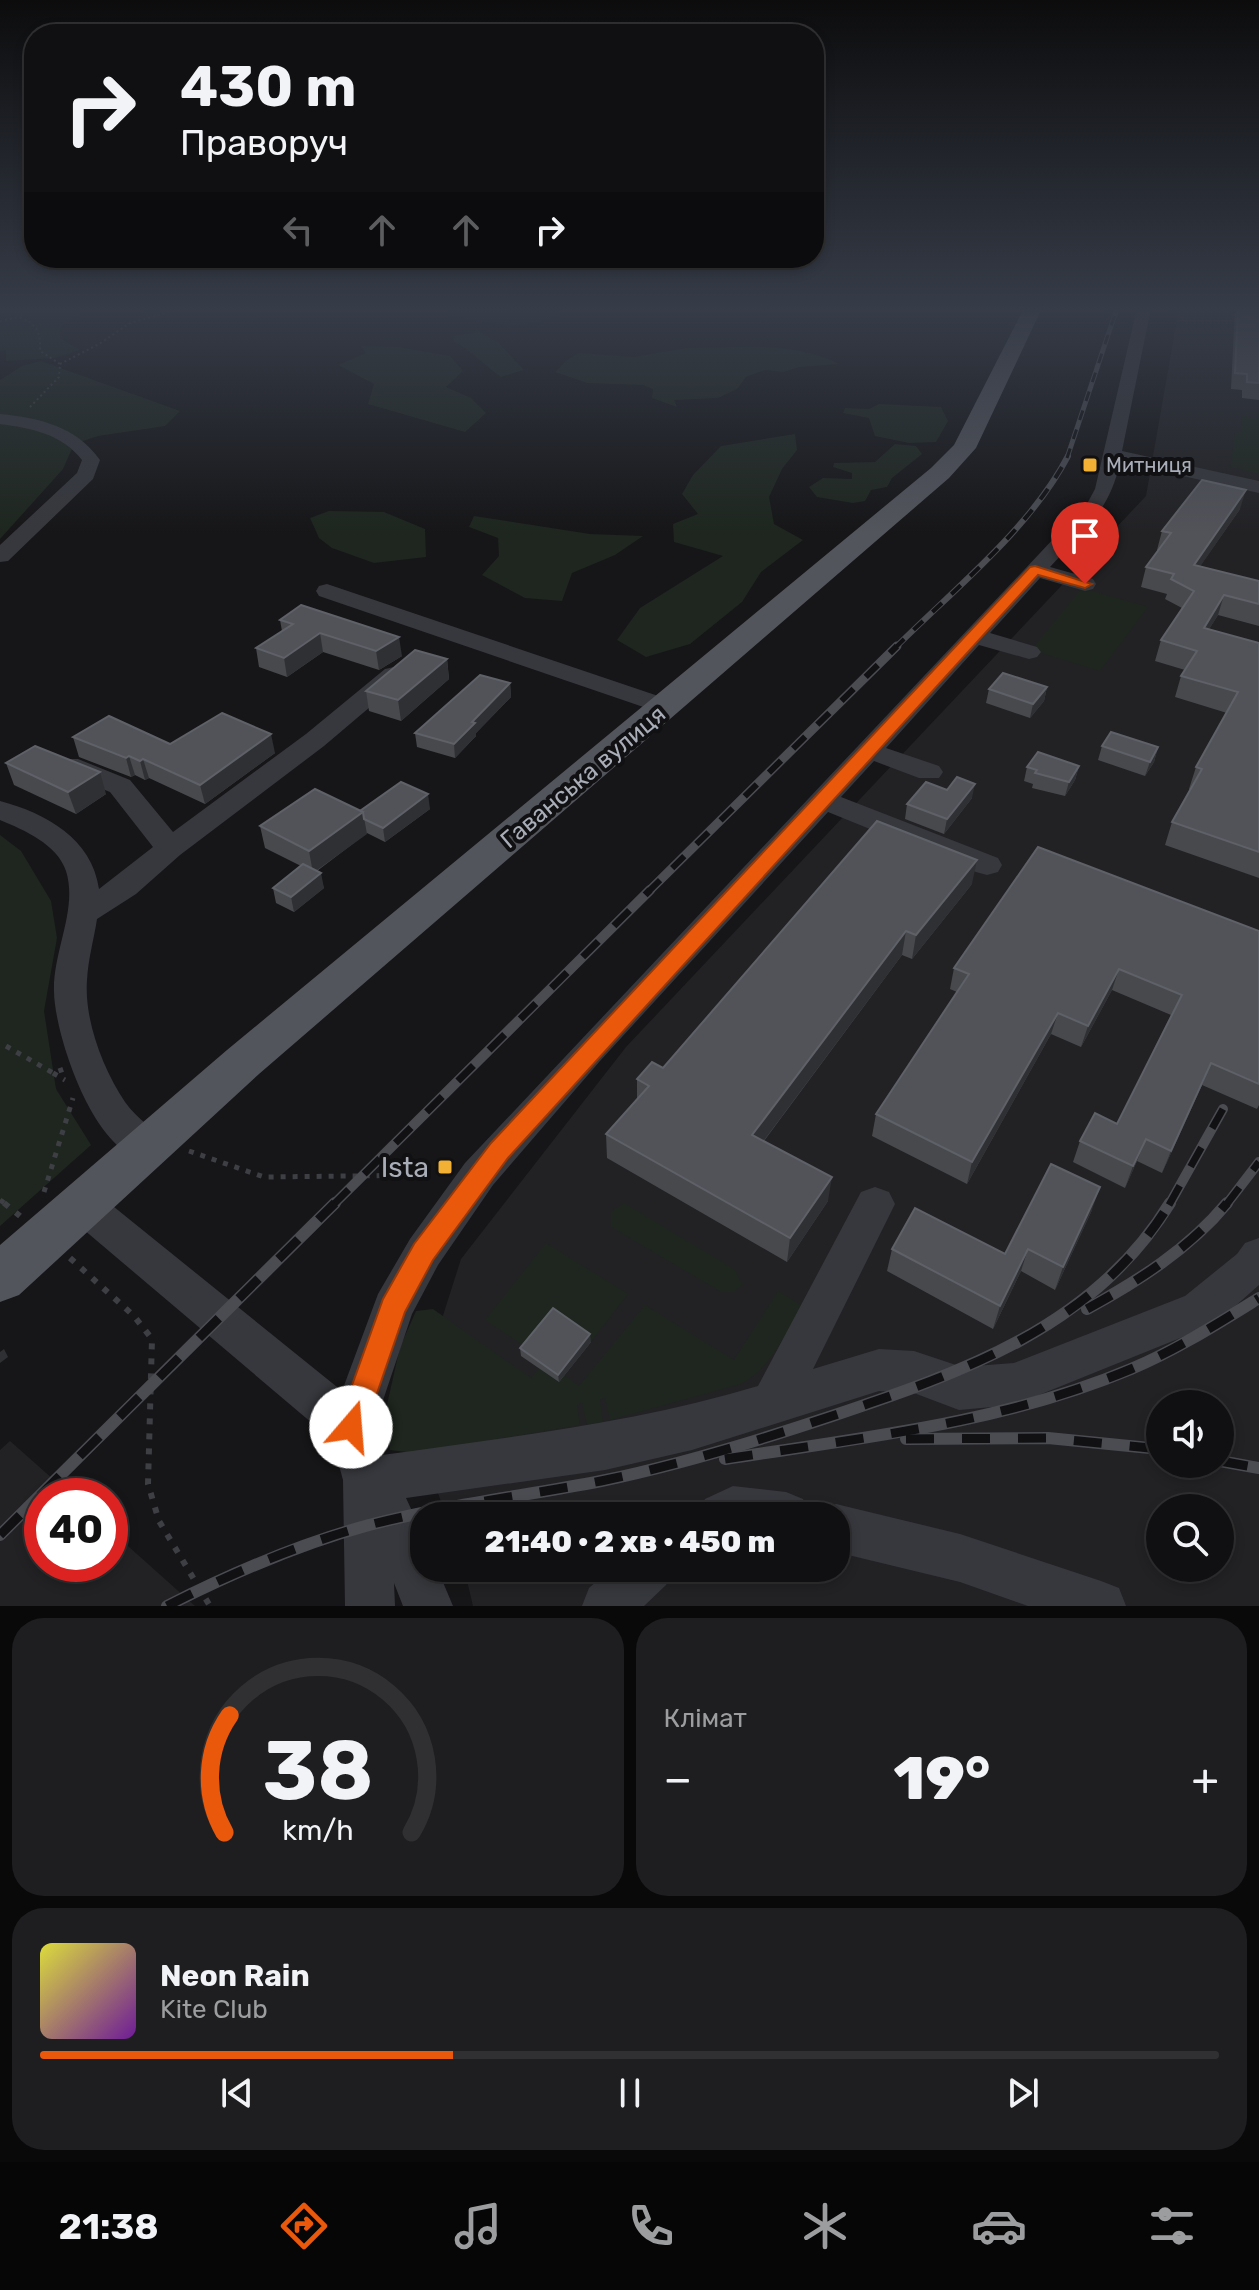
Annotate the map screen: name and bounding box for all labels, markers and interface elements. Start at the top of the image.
text: 430 m [180,54,356,120]
icon: right [48,56,152,160]
text: Праворуч [180,121,348,164]
icon: left [276,208,320,252]
icon: ahead [360,208,404,252]
icon: ahead [444,208,488,252]
icon: right [528,208,572,252]
place label: Митниця [1106,453,1192,477]
marker: Митниця [1081,456,1099,474]
pin [1051,502,1119,584]
icon: arrive [1063,514,1107,558]
street label: Гаванська вулиця [495,700,671,854]
place label: Ista [381,1151,429,1184]
marker: Ista [436,1158,454,1176]
position arrow [309,1385,393,1469]
map controls [1146,1390,1234,1582]
button: sound [1146,1390,1234,1478]
speed limit sign: 40 [24,1478,128,1582]
button: search [1146,1494,1234,1582]
text: 21:40 · 2 хв · 450 m [485,1524,775,1560]
text: Клімат [664,1703,747,1734]
text: 38 [262,1721,373,1820]
text: 19° [894,1743,990,1814]
text: − [664,1753,692,1805]
text: + [1192,1753,1219,1805]
text: km/h [282,1813,353,1847]
text: Neon Rain [160,1958,310,1994]
text: Kite Club [160,1994,268,2025]
icon: previous [215,2071,259,2115]
icon: pause [608,2071,652,2115]
icon: next [1001,2071,1045,2115]
icon: directions [276,2198,332,2254]
icon: music [450,2198,506,2254]
icon: phone [623,2198,679,2254]
icon: climate [797,2198,853,2254]
icon: car [971,2198,1027,2254]
icon: filters [1144,2198,1200,2254]
text: 21:38 [59,2205,159,2248]

